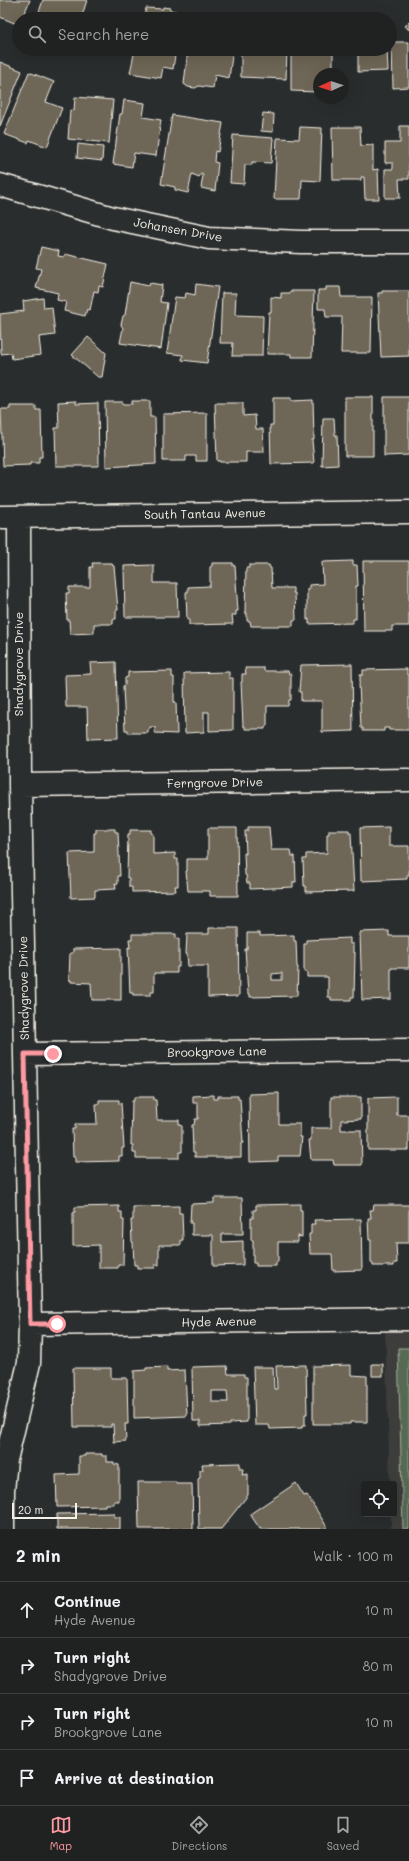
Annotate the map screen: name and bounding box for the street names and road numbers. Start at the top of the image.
street label: Johansen Drive [132,213,224,245]
street label: South Tantau Avenue [144,504,266,522]
street label: Shadygrove Drive [10,612,26,716]
street label: Ferngrove Drive [167,773,263,791]
street label: Shadygrove Drive [14,936,32,1040]
street label: Brookgrove Lane [167,1042,267,1060]
street label: Hyde Avenue [181,1312,257,1330]

